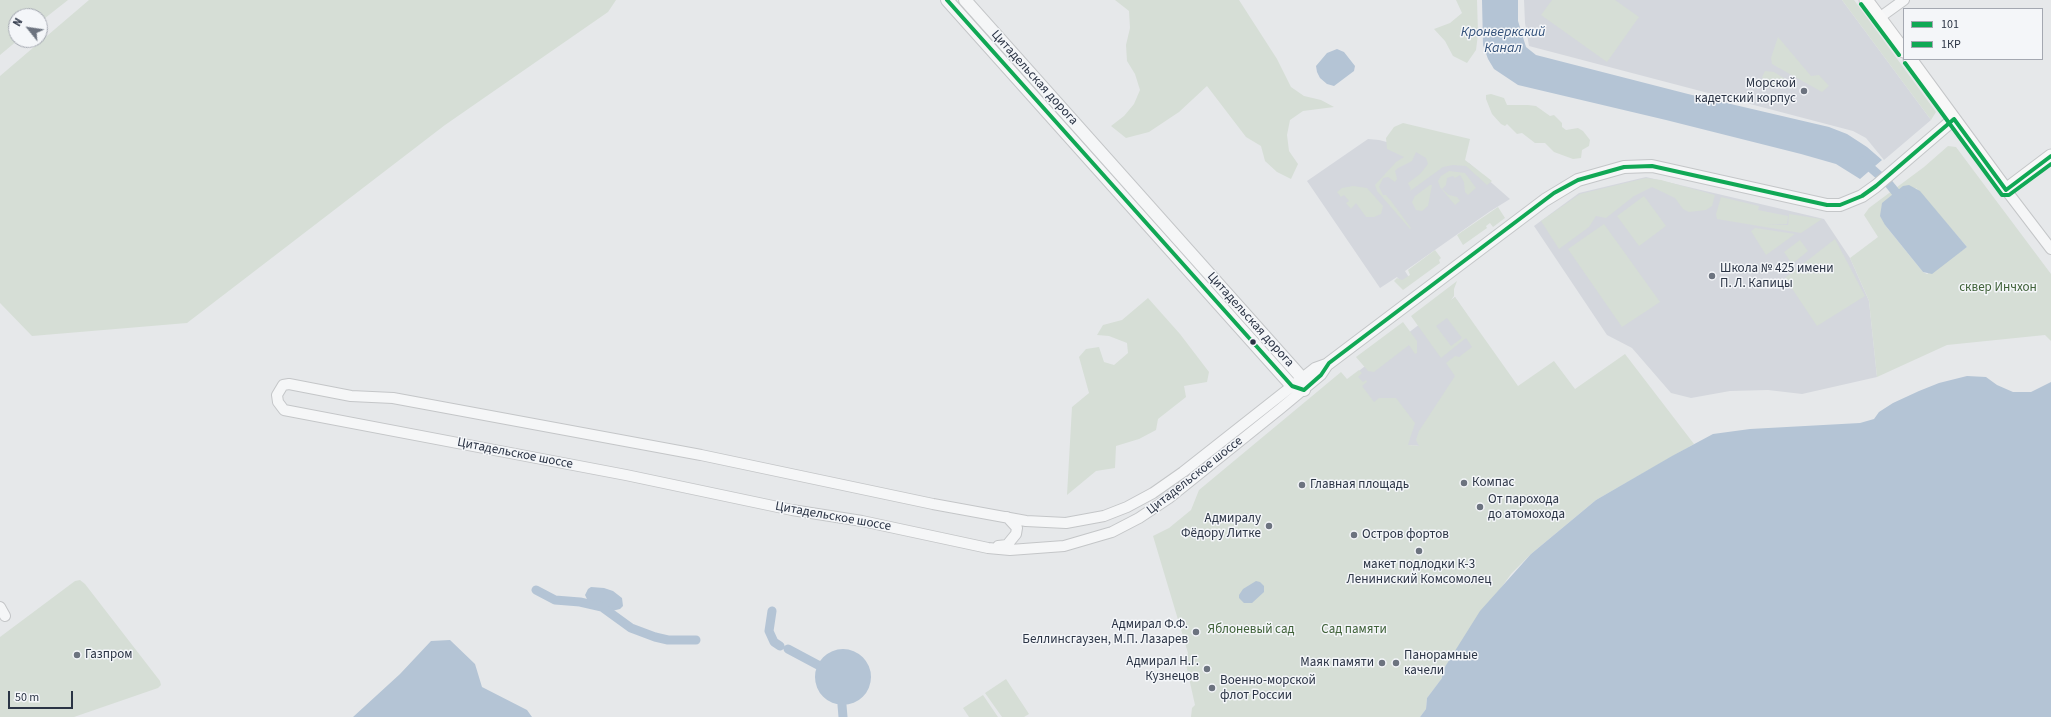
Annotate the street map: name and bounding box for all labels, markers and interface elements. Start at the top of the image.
north arrow [8,8,48,48]
legend [1903,8,2043,60]
text: N [10,15,26,29]
text: 101 [1941,16,1959,33]
water label: Кронверкский Канал [1461,25,1545,58]
street label: Цитадельская дорога [987,27,1081,129]
text: 1КР [1941,36,1961,53]
place label: Морской кадетский корпус [1695,76,1796,107]
marker: Морской кадетский корпус [1799,86,1809,96]
place label: Школа № 425 имени П. Л. Капицы [1720,261,1834,292]
street label: Цитадельская дорога [1203,269,1297,371]
marker: Школа № 425 имени П. Л. Капицы [1707,271,1717,281]
park label: сквер Инчхон [1959,280,2037,296]
unlabelled marker [1248,337,1258,347]
street label: Цитадельское шоссе [1144,434,1246,518]
street label: Цитадельское шоссе [456,435,574,473]
place label: Компас [1472,475,1514,491]
place label: Главная площадь [1310,477,1409,493]
marker: Компас [1459,478,1469,488]
marker: Главная площадь [1297,480,1307,490]
place label: От парохода до атомохода [1488,492,1565,523]
street label: Цитадельское шоссе [774,499,892,535]
marker: От парохода до атомохода [1475,502,1485,512]
place label: Адмиралу Фёдору Литке [1181,511,1261,542]
marker: Адмиралу Фёдору Литке [1264,521,1274,531]
place label: Остров фортов [1362,527,1449,543]
marker: Остров фортов [1349,530,1359,540]
marker: макет подлодки К-3 Лениниский Комсомолец [1414,546,1424,556]
place label: макет подлодки К-3 Лениниский Комсомолец [1347,557,1491,588]
place label: Адмирал Ф.Ф. Беллинсгаузен, М.П. Лазарев [1022,617,1188,648]
park label: Яблоневый сад [1208,622,1294,638]
park label: Cад памяти [1321,622,1387,638]
marker: Адмирал Ф.Ф. Беллинсгаузен, М.П. Лазарев [1191,627,1201,637]
place label: Газпром [85,647,132,663]
place label: Панорамные качели [1404,648,1478,679]
marker: Газпром [72,650,82,660]
place label: Адмирал Н.Г. Кузнецов [1126,654,1199,685]
place label: Маяк памяти [1300,655,1374,671]
marker: Маяк памяти [1377,658,1387,668]
marker: Панорамные качели [1391,658,1401,668]
marker: Адмирал Н.Г. Кузнецов [1202,664,1212,674]
place label: Военно-морской флот России [1220,673,1316,704]
scale bar [10,683,75,709]
marker: Военно-морской флот России [1207,683,1217,693]
text: 50 m [15,689,39,706]

